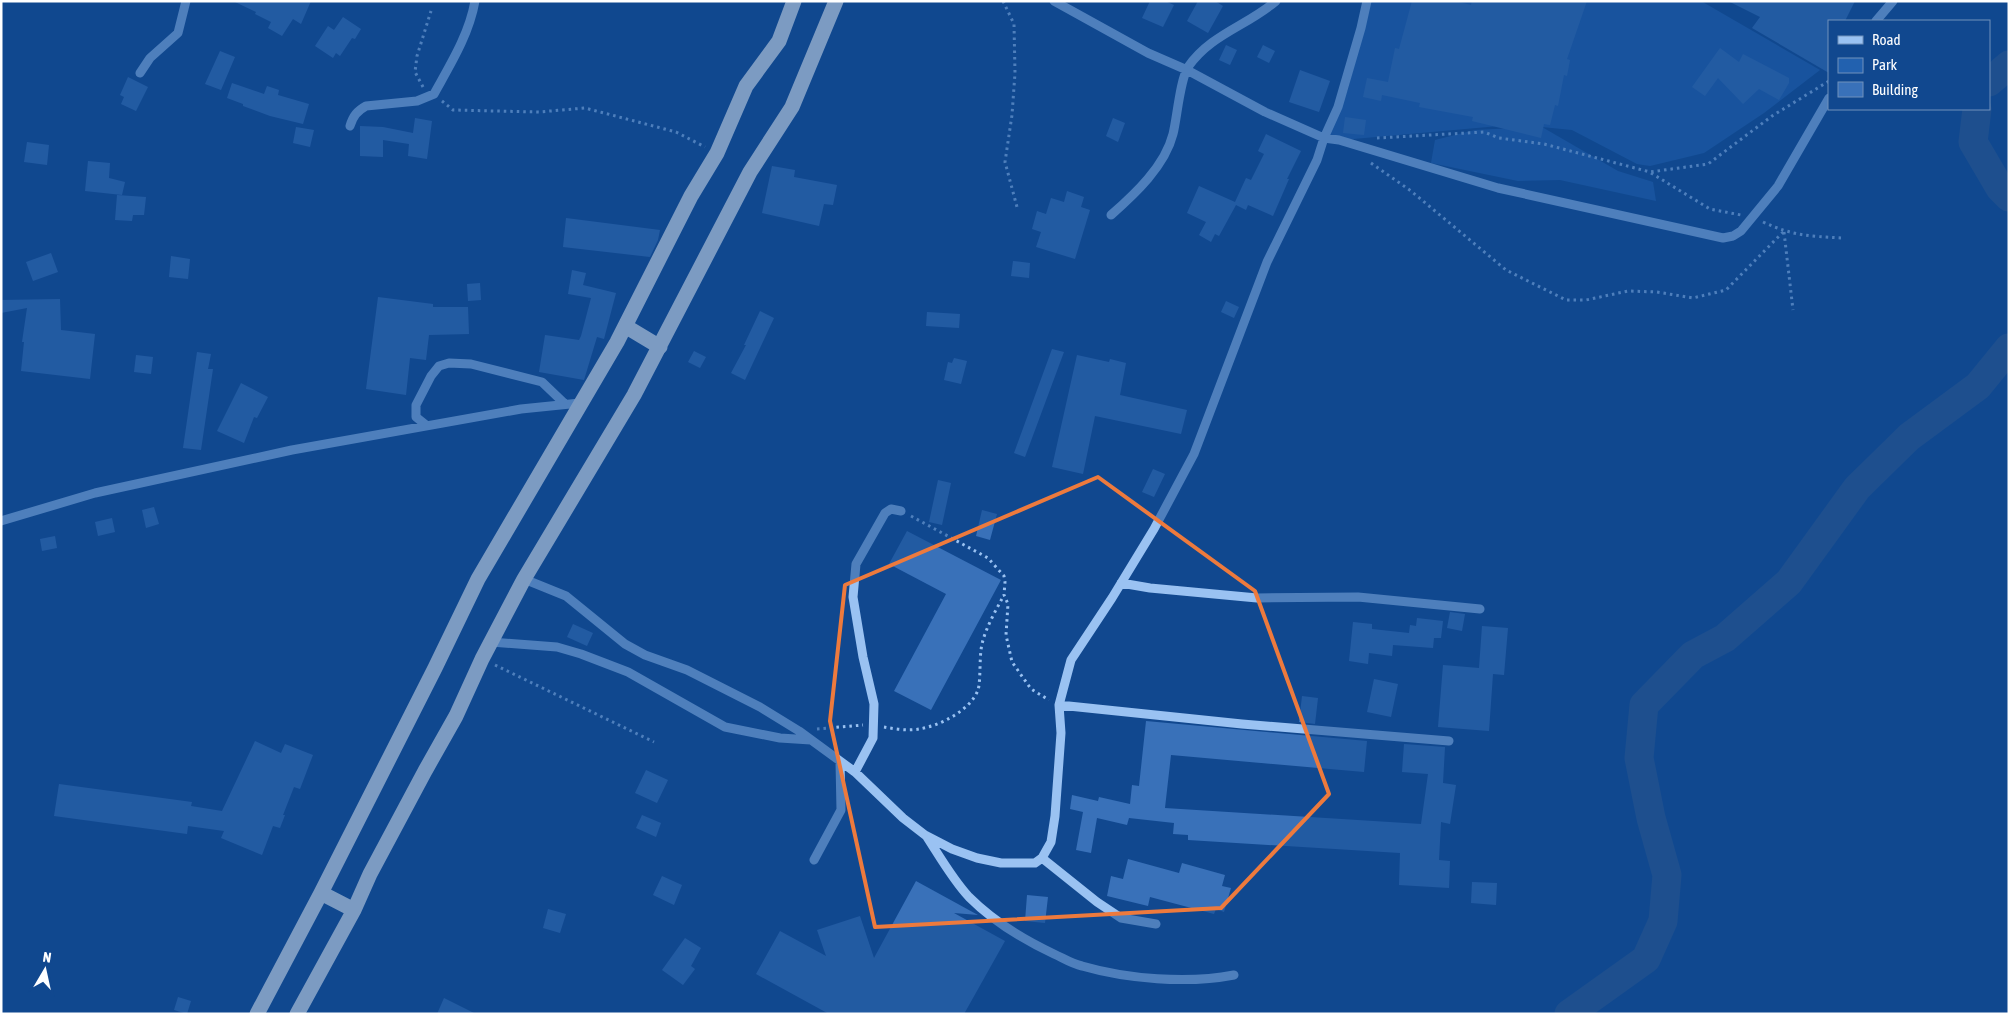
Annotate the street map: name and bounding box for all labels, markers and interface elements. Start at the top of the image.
legend [1828,20,1990,110]
text: Road [1872,31,1901,48]
text: Park [1872,56,1897,73]
text: Building [1872,81,1918,98]
north arrow [20,945,70,995]
text: N [42,949,52,966]

